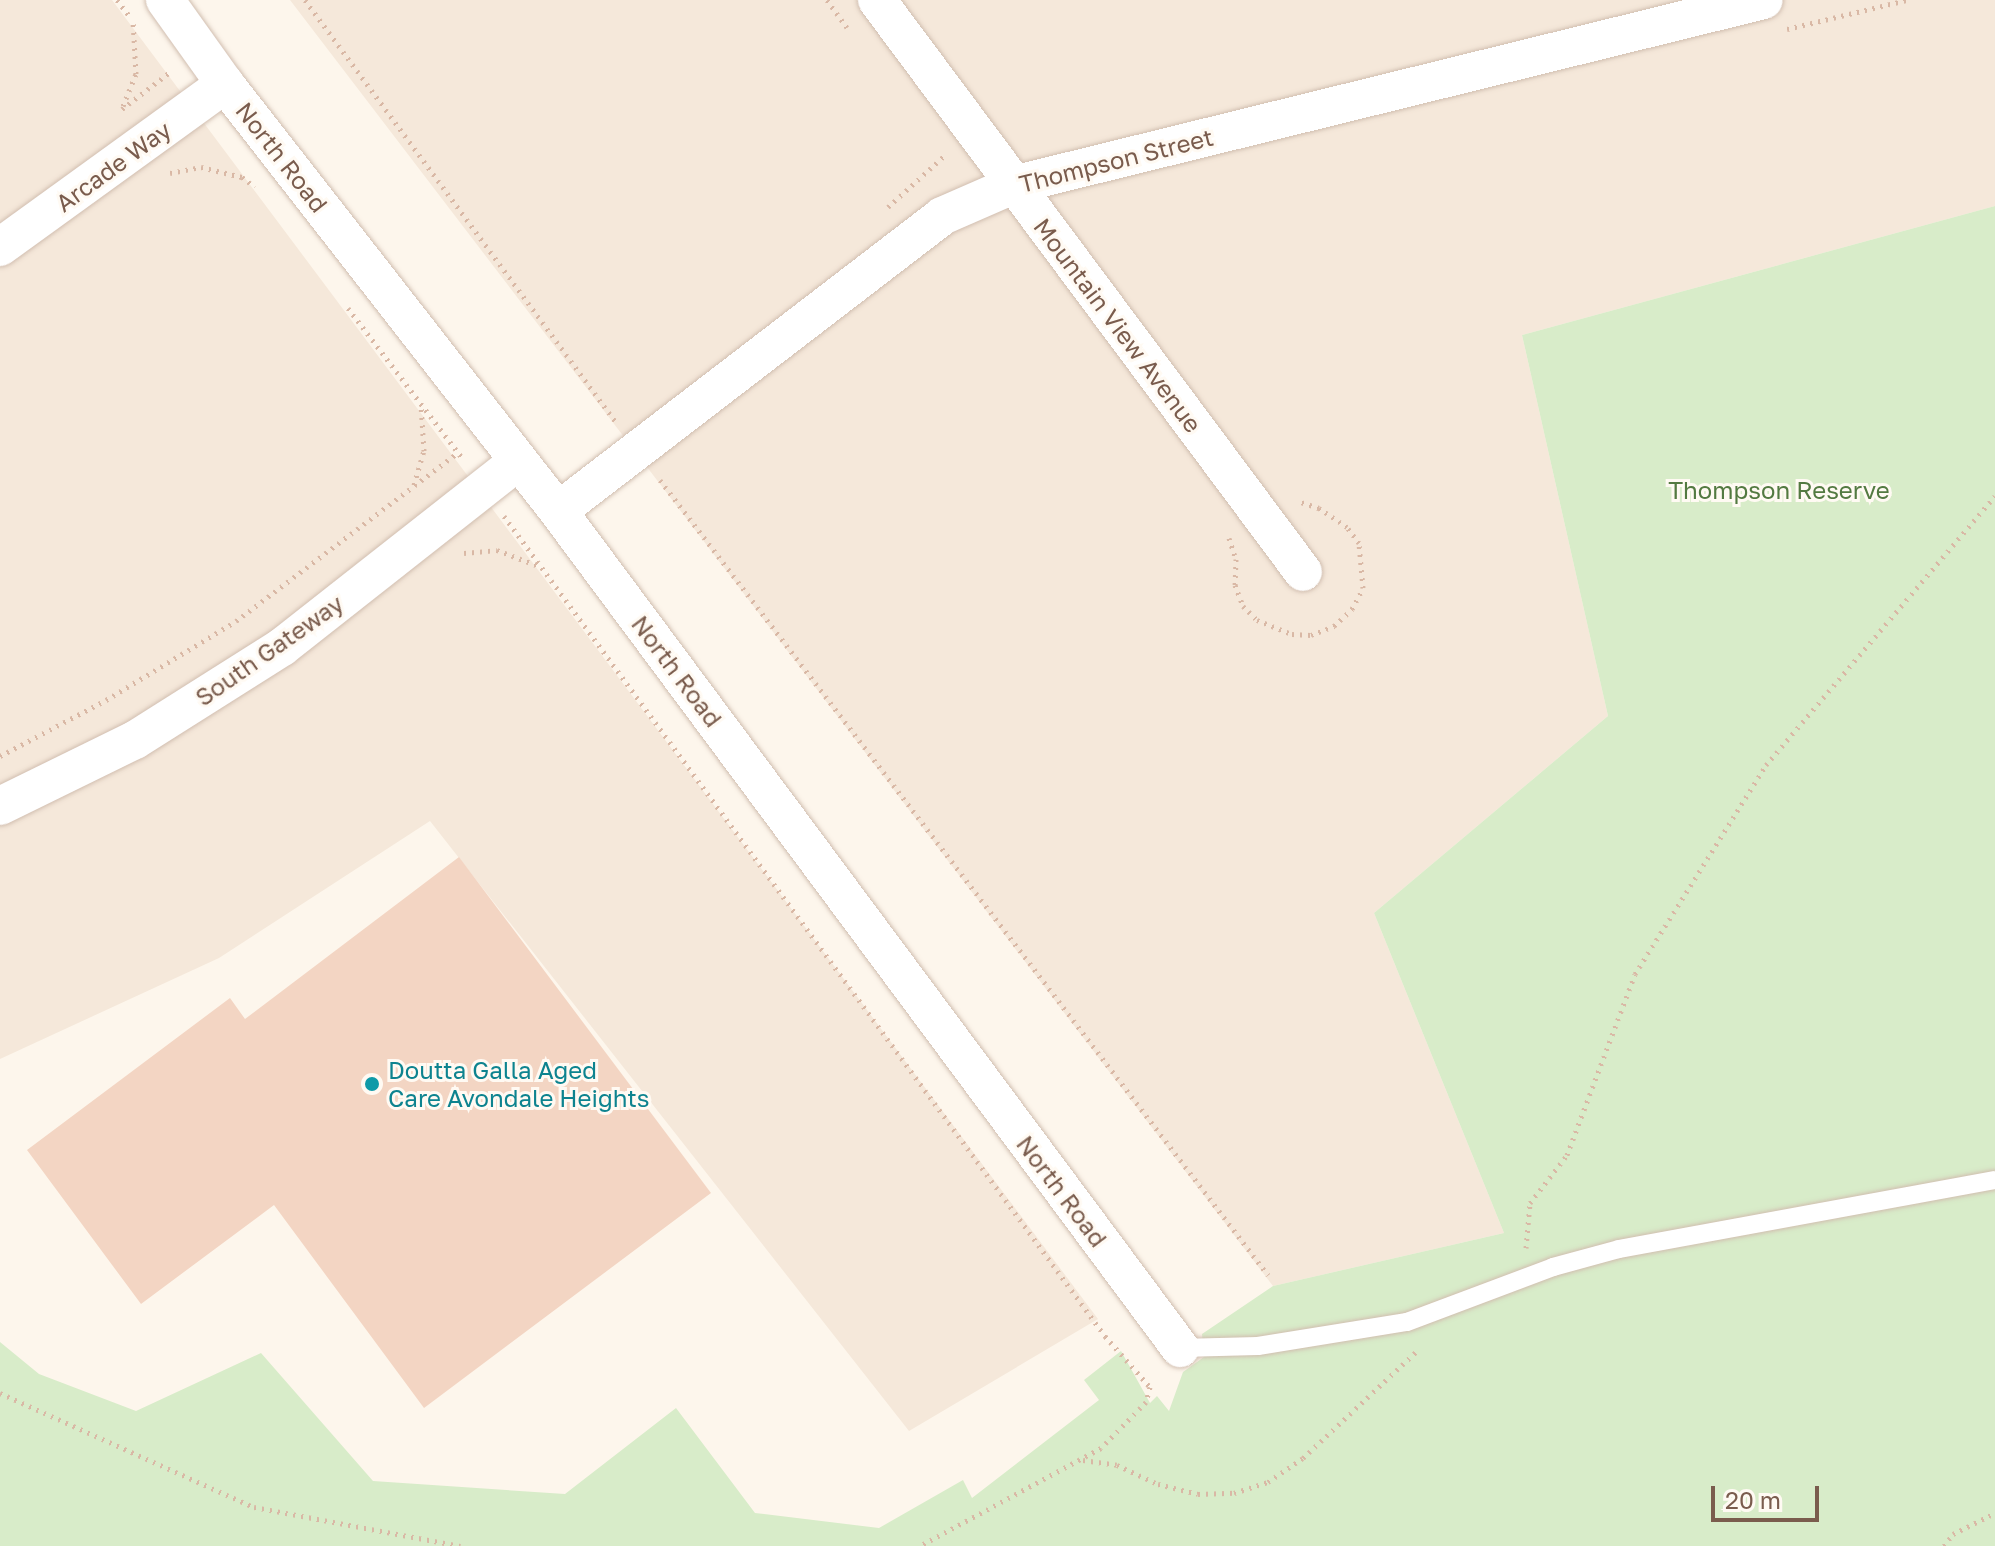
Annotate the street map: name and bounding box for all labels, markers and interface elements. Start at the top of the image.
street label: North Road [230,96,334,218]
street label: Arcade Way [50,115,176,217]
street label: Thompson Street [1016,122,1216,198]
street label: Mountain View Avenue [1028,212,1208,438]
park label: Thompson Reserve [1668,476,1890,504]
street label: South Gateway [190,588,348,712]
street label: North Road [626,610,728,732]
place label: Doutta Galla Aged Care Avondale Heights [388,1056,650,1112]
marker: Doutta Galla Aged Care Avondale Heights [363,1075,381,1093]
street label: North Road [1011,1130,1113,1252]
scale bar [1715,1470,1823,1520]
text: 20 m [1725,1485,1781,1514]

